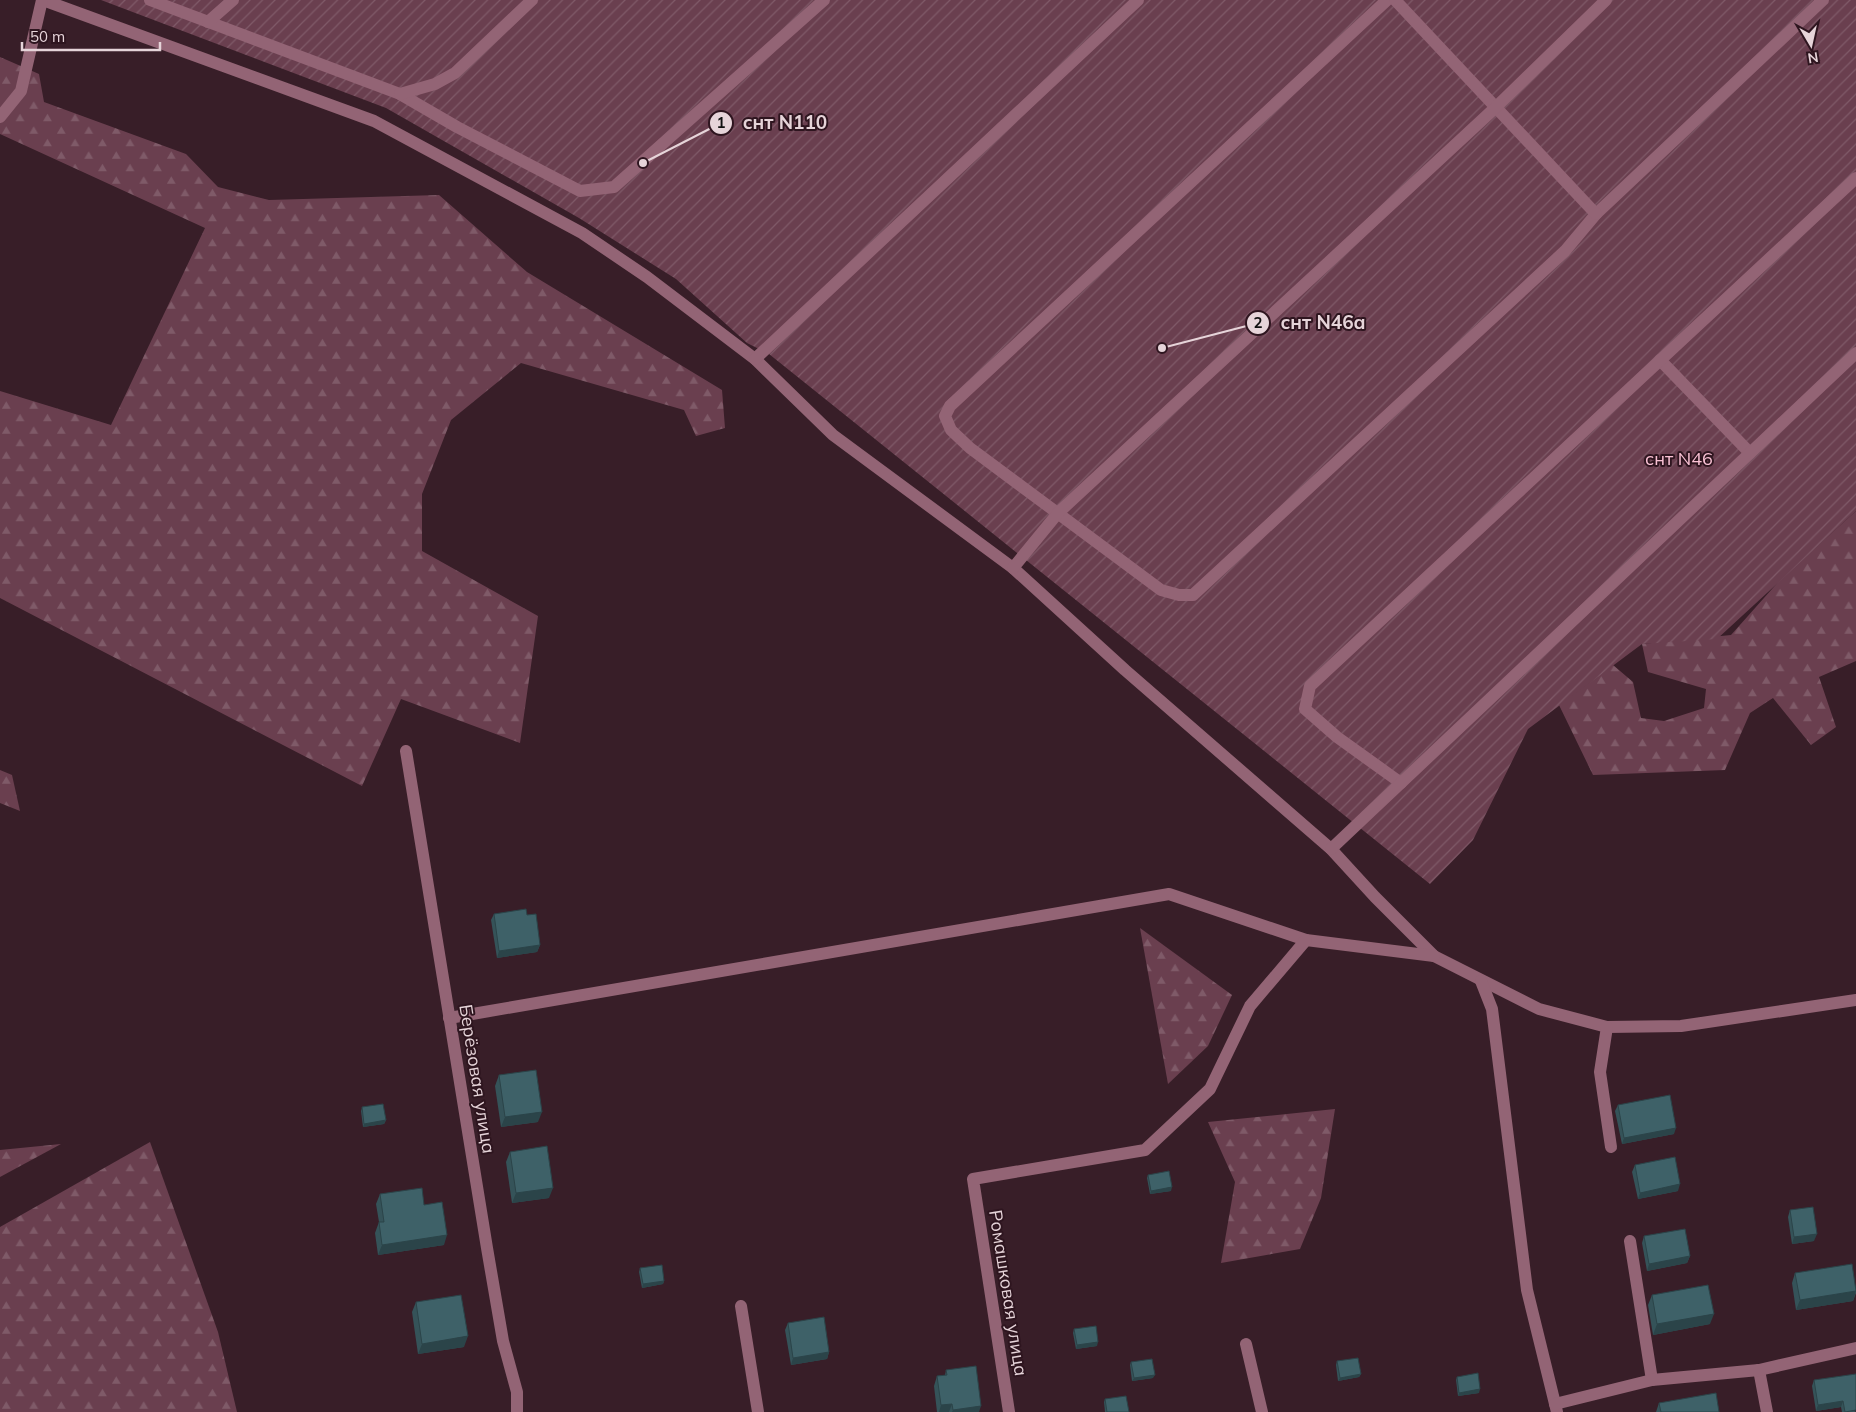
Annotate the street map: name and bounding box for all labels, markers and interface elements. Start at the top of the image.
scale bar [22,20,160,52]
north arrow [1786,20,1836,70]
text: 50 m [30,27,65,46]
text: N [1806,48,1820,68]
callout: снт N110 [708,106,838,140]
text: снт N110 [743,110,827,134]
text: 1 [716,113,726,132]
callout: снт N46а [1246,306,1376,340]
text: снт N46а [1280,310,1366,334]
text: 2 [1253,313,1263,332]
park label: снт N46 [1645,447,1713,470]
street label: Берёзовая улица [454,1003,501,1155]
street label: Ромашковая улица [984,1208,1033,1378]

